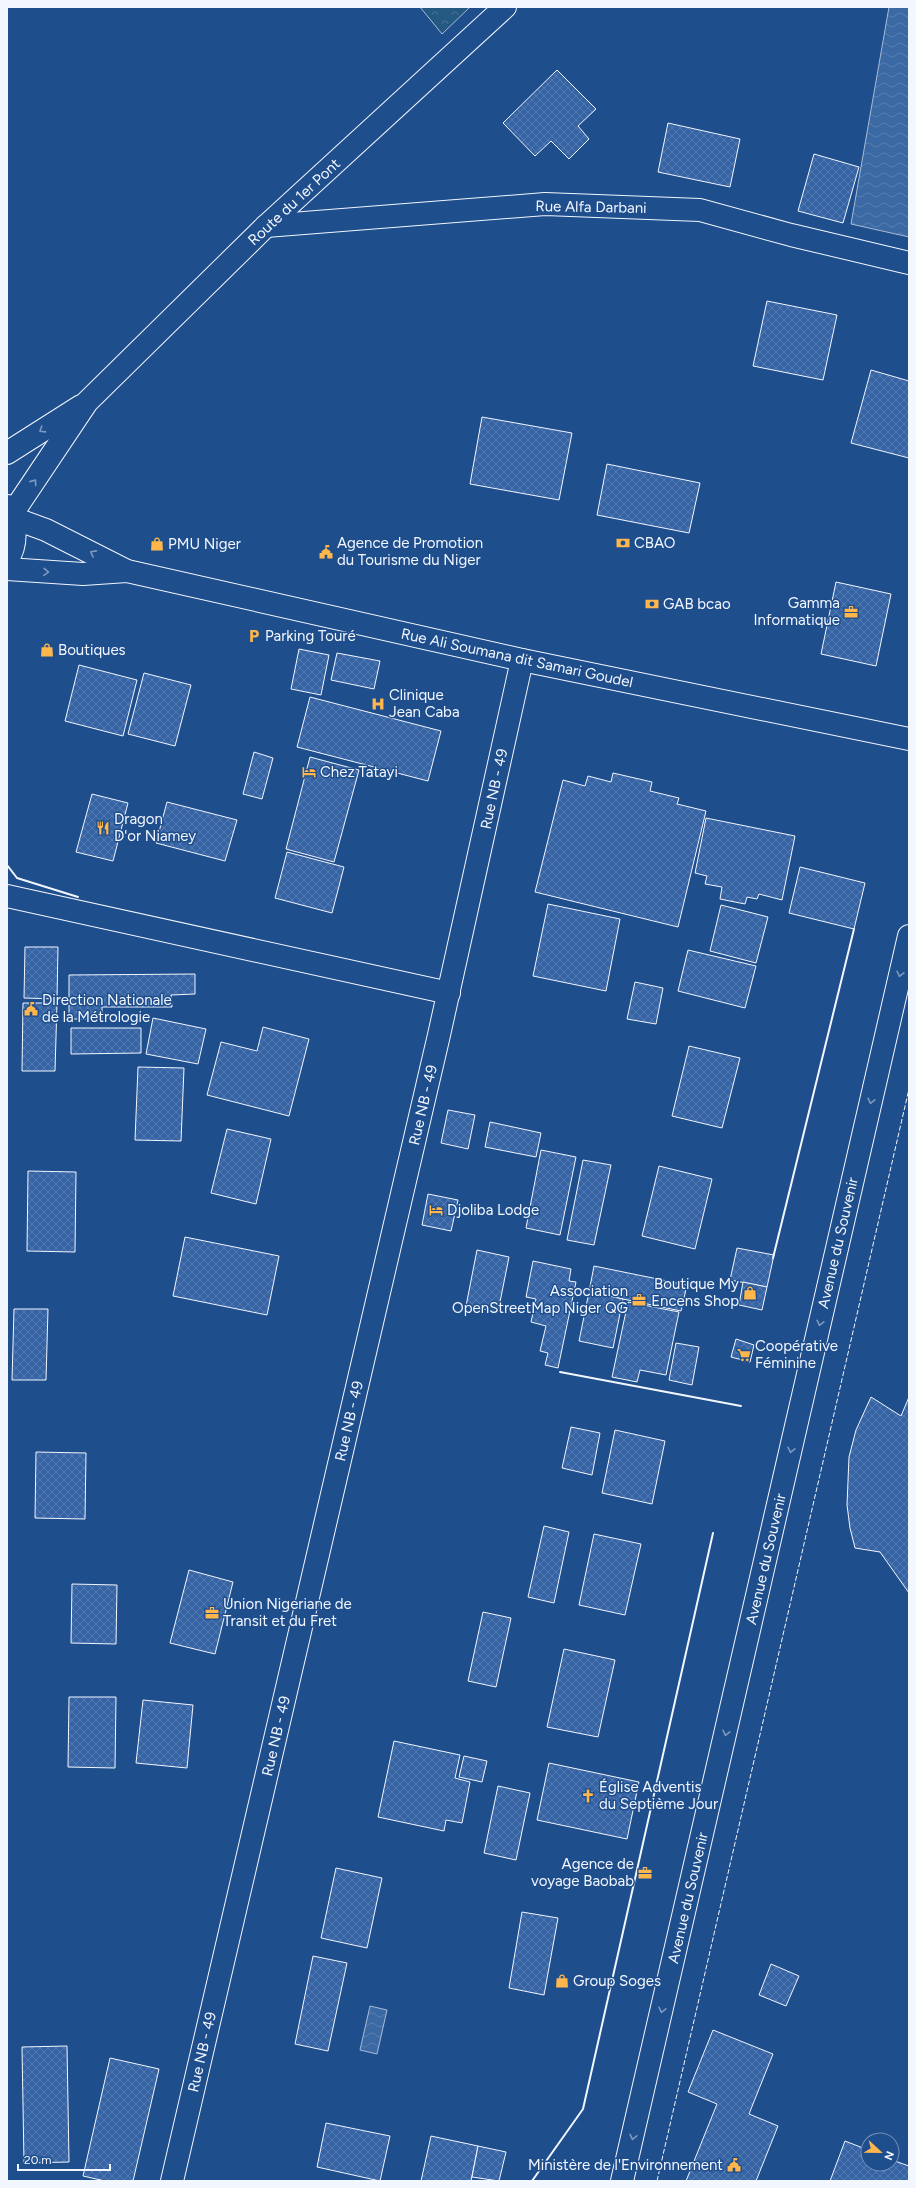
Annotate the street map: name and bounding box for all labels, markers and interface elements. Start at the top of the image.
street label: Route du 1er Pont [244,155,344,249]
street label: Rue Alfa Darbani [535,197,647,217]
one-way arrow [39,425,46,432]
one-way arrow [29,479,36,486]
place label: Agence de Promotion du Tourisme du Niger [337,534,483,569]
place label: CBAO [634,534,675,552]
place label: PMU Niger [168,535,241,553]
bank icon: CBAO [615,535,631,551]
shop icon: PMU Niger [149,536,165,552]
public building icon: Agence de Promotion du Tourisme du Niger [318,544,334,560]
one-way arrow [89,550,97,557]
one-way arrow [43,568,49,577]
place label: Gamma Informatique [754,594,840,629]
place label: GAB bcao [663,595,731,613]
bank icon: GAB bcao [644,596,660,612]
office icon: Gamma Informatique [843,604,859,620]
street label: Rue Ali Soumana dit Samari Goudel [399,625,635,691]
place label: Parking Touré [265,627,356,645]
parking icon: Parking Touré [246,628,262,644]
place label: Boutiques [58,641,126,659]
shop icon: Boutiques [39,642,55,658]
place label: Clinique Jean Caba [389,686,460,721]
hospital icon: Clinique Jean Caba [370,696,386,712]
street label: Rue NB - 49 [477,747,511,831]
place label: Chez Tatayi [320,763,398,781]
hotel icon: Chez Tatayi [301,764,317,780]
place label: Dragon D'or Niamey [114,810,196,845]
restaurant icon: Dragon D'or Niamey [95,820,111,836]
one-way arrow [897,971,905,977]
place label: Direction Nationale de la Métrologie [42,991,172,1026]
public building icon: Direction Nationale de la Métrologie [23,1001,39,1017]
street label: Rue NB - 49 [405,1063,441,1147]
one-way arrow [868,1098,876,1104]
street label: Avenue du Souvenir [814,1176,862,1310]
place label: Djoliba Lodge [447,1201,539,1219]
hotel icon: Djoliba Lodge [428,1202,444,1218]
place label: Boutique My Encens Shop [651,1275,739,1310]
place label: Association OpenStreetMap Niger QG [452,1282,628,1317]
shop icon: Boutique My Encens Shop [742,1285,758,1301]
office icon: Association OpenStreetMap Niger QG [631,1292,647,1308]
one-way arrow [816,1319,825,1326]
place label: Coopérative Féminine [755,1337,838,1372]
supermarket icon: Coopérative Féminine [736,1347,752,1363]
street label: Rue NB - 49 [331,1379,367,1463]
one-way arrow [787,1447,795,1453]
street label: Avenue du Souvenir [742,1492,790,1626]
place label: Union Nigeriane de Transit et du Fret [223,1595,352,1630]
office icon: Union Nigeriane de Transit et du Fret [204,1605,220,1621]
street label: Rue NB - 49 [258,1694,294,1778]
one-way arrow [722,1730,730,1737]
place label: Église Adventis du Septième Jour [599,1778,718,1813]
church icon: Église Adventis du Septième Jour [580,1788,596,1804]
street label: Avenue du Souvenir [664,1831,712,1965]
place label: Agence de voyage Baobab [531,1855,634,1890]
office icon: Agence de voyage Baobab [637,1865,653,1881]
place label: Group Soges [573,1972,661,1990]
shop icon: Group Soges [554,1973,570,1989]
one-way arrow [658,2007,666,2013]
street label: Rue NB - 49 [184,2010,220,2094]
north arrow [860,2132,900,2172]
one-way arrow [629,2134,637,2140]
scale bar [18,2146,110,2172]
text: N [881,2149,896,2162]
text: 20 m [24,2153,52,2167]
place label: Ministère de l'Environnement [528,2156,723,2174]
public building icon: Ministère de l'Environnement [726,2157,742,2173]

